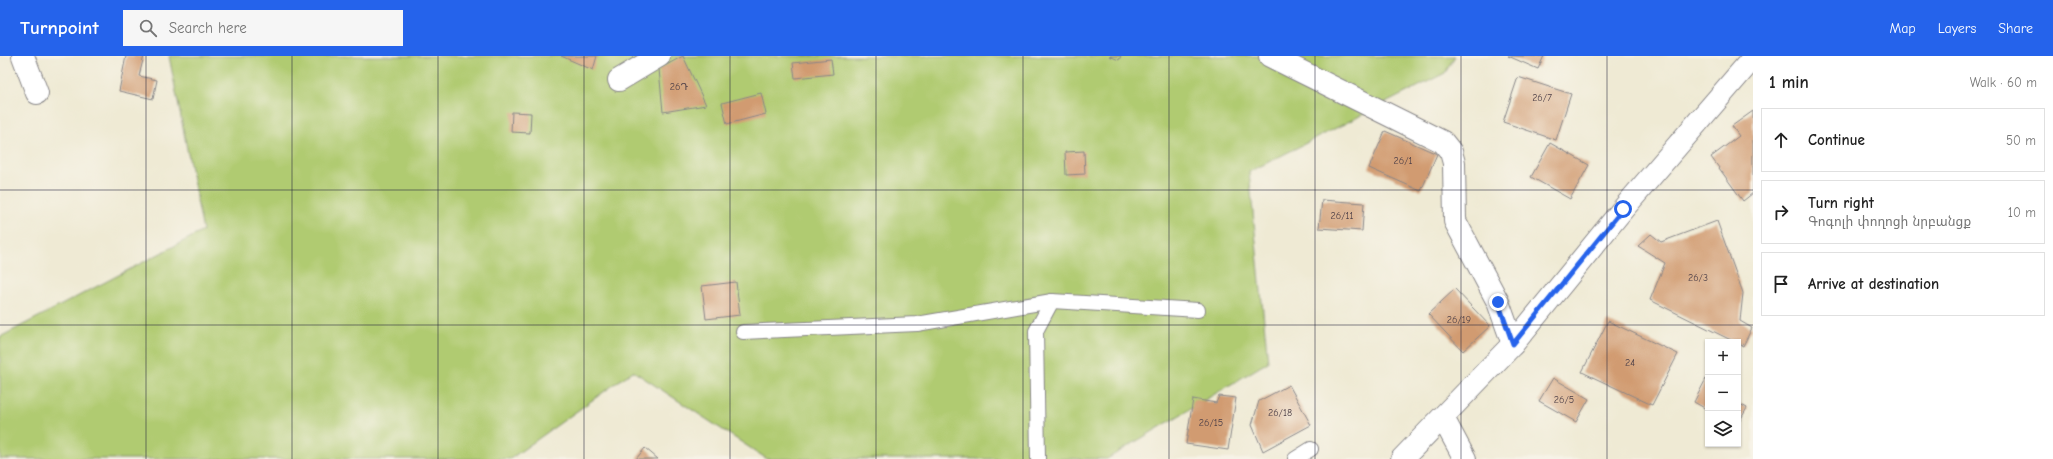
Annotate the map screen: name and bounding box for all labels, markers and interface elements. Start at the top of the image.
search box [123,10,403,46]
text: Turnpoint [20,17,99,39]
icon: search [137,17,159,39]
text: Search here [169,19,247,37]
text: Map [1889,20,1916,37]
text: Layers [1938,20,1976,37]
text: Share [1998,20,2033,37]
text: 1 min [1769,73,1809,92]
text: Walk · 60 m [1970,75,2037,90]
house number: 26Դ [670,81,689,93]
house number: 26/7 [1532,92,1552,104]
icon: ahead [1770,129,1792,151]
text: Continue [1808,131,1865,149]
text: 50 m [2006,133,2036,148]
house number: 26/1 [1394,155,1413,167]
text: Turn right [1808,194,1874,212]
route start [1614,200,1632,218]
icon: right [1770,201,1792,223]
text: 10 m [2008,205,2036,220]
house number: 26/11 [1331,210,1354,222]
text: Գոգոլի փողոցի նրբանցք [1808,214,1971,229]
house number: 26/3 [1688,272,1708,284]
icon: arrive [1770,273,1792,295]
text: Arrive at destination [1808,275,1939,293]
route end [1489,293,1507,311]
house number: 26/19 [1447,314,1471,326]
map controls [1705,339,1741,447]
button: + [1705,339,1741,375]
house number: 24 [1625,357,1635,369]
button: − [1705,375,1741,411]
house number: 26/5 [1554,394,1574,406]
house number: 26/18 [1268,407,1292,419]
button: layers [1705,411,1741,447]
house number: 26/15 [1199,417,1223,429]

